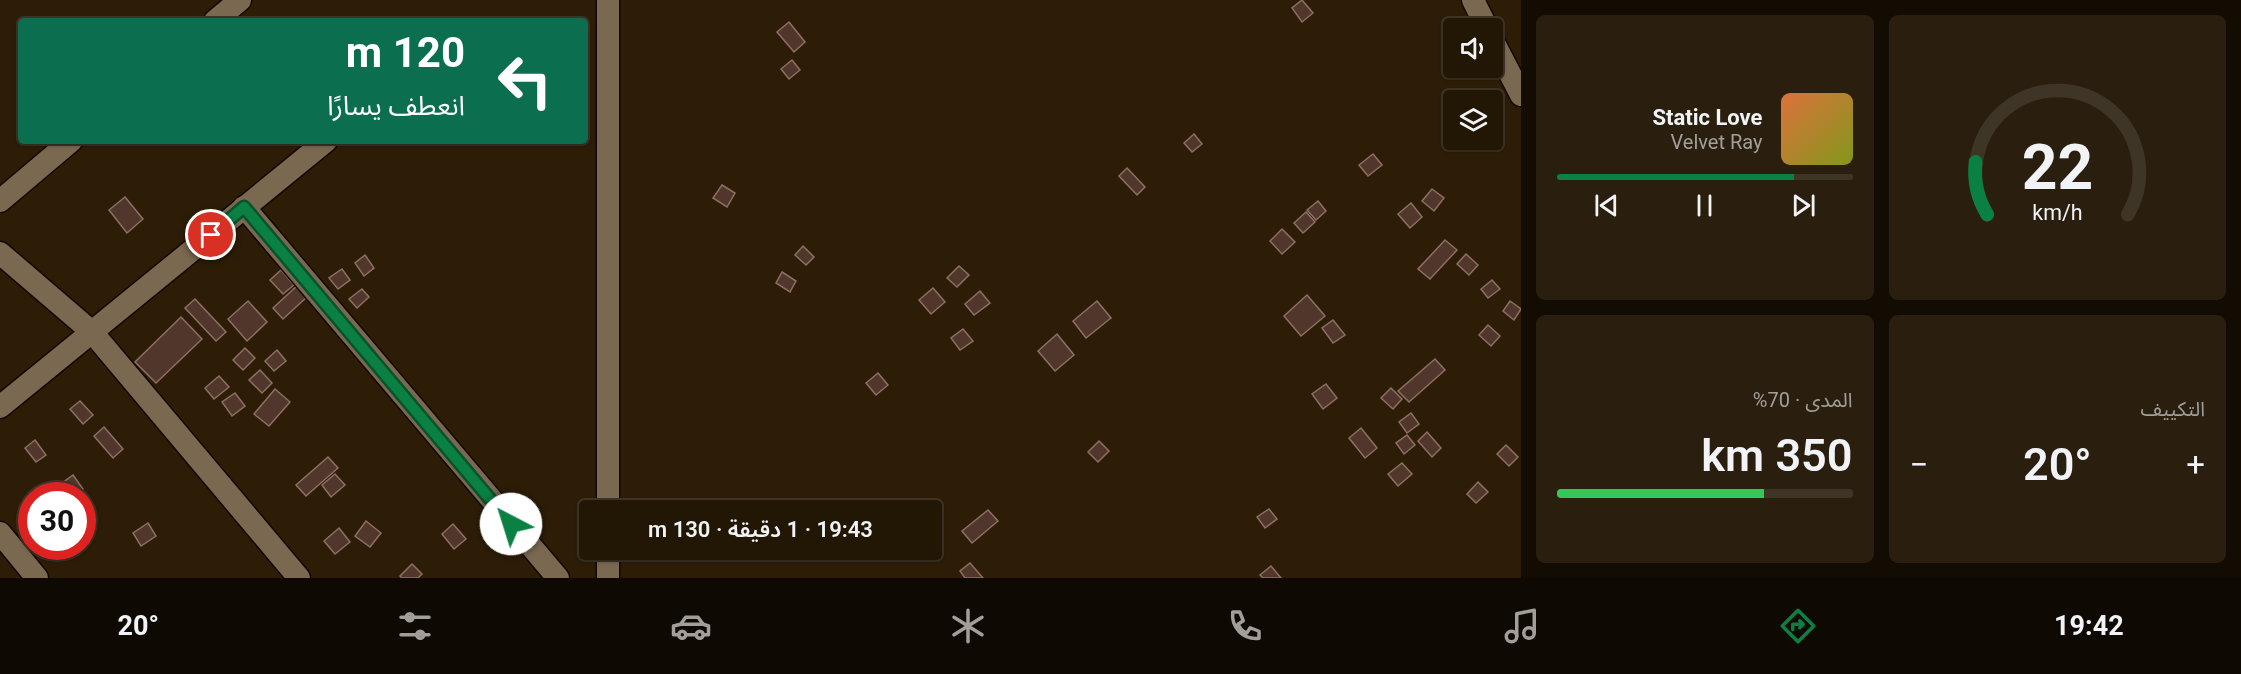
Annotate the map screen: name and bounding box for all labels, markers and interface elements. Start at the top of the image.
map controls [1443,18,1503,150]
button: sound [1443,18,1503,78]
text: 120 m [346,28,465,77]
icon: left [486,42,564,120]
text: انعطف يسارًا [327,90,465,122]
button: layers [1443,90,1503,150]
text: Static Love [1653,105,1763,130]
text: Velvet Ray [1671,130,1763,154]
text: 22 [2021,131,2093,204]
icon: previous [1590,189,1623,222]
icon: pause [1688,189,1721,222]
icon: next [1787,189,1820,222]
text: km/h [2032,200,2082,225]
pin [185,209,236,260]
icon: arrive [194,218,227,251]
text: المدى · 70% [1753,388,1853,412]
text: التكييف [2141,397,2205,421]
text: 350 km [1701,429,1853,482]
text: 20° [2023,438,2092,491]
text: − [1910,445,1928,484]
text: + [2186,445,2205,484]
speed limit sign: 30 [18,482,96,560]
position arrow [479,492,543,556]
text: 19:43 · 1 دقيقة · 130 m [648,517,873,542]
icon: filters [394,605,436,647]
icon: car [670,605,712,647]
icon: climate [947,605,989,647]
icon: phone [1224,605,1266,647]
icon: music [1501,605,1543,647]
icon: directions [1777,605,1819,647]
text: 20° [117,610,159,642]
text: 19:42 [2054,610,2124,642]

